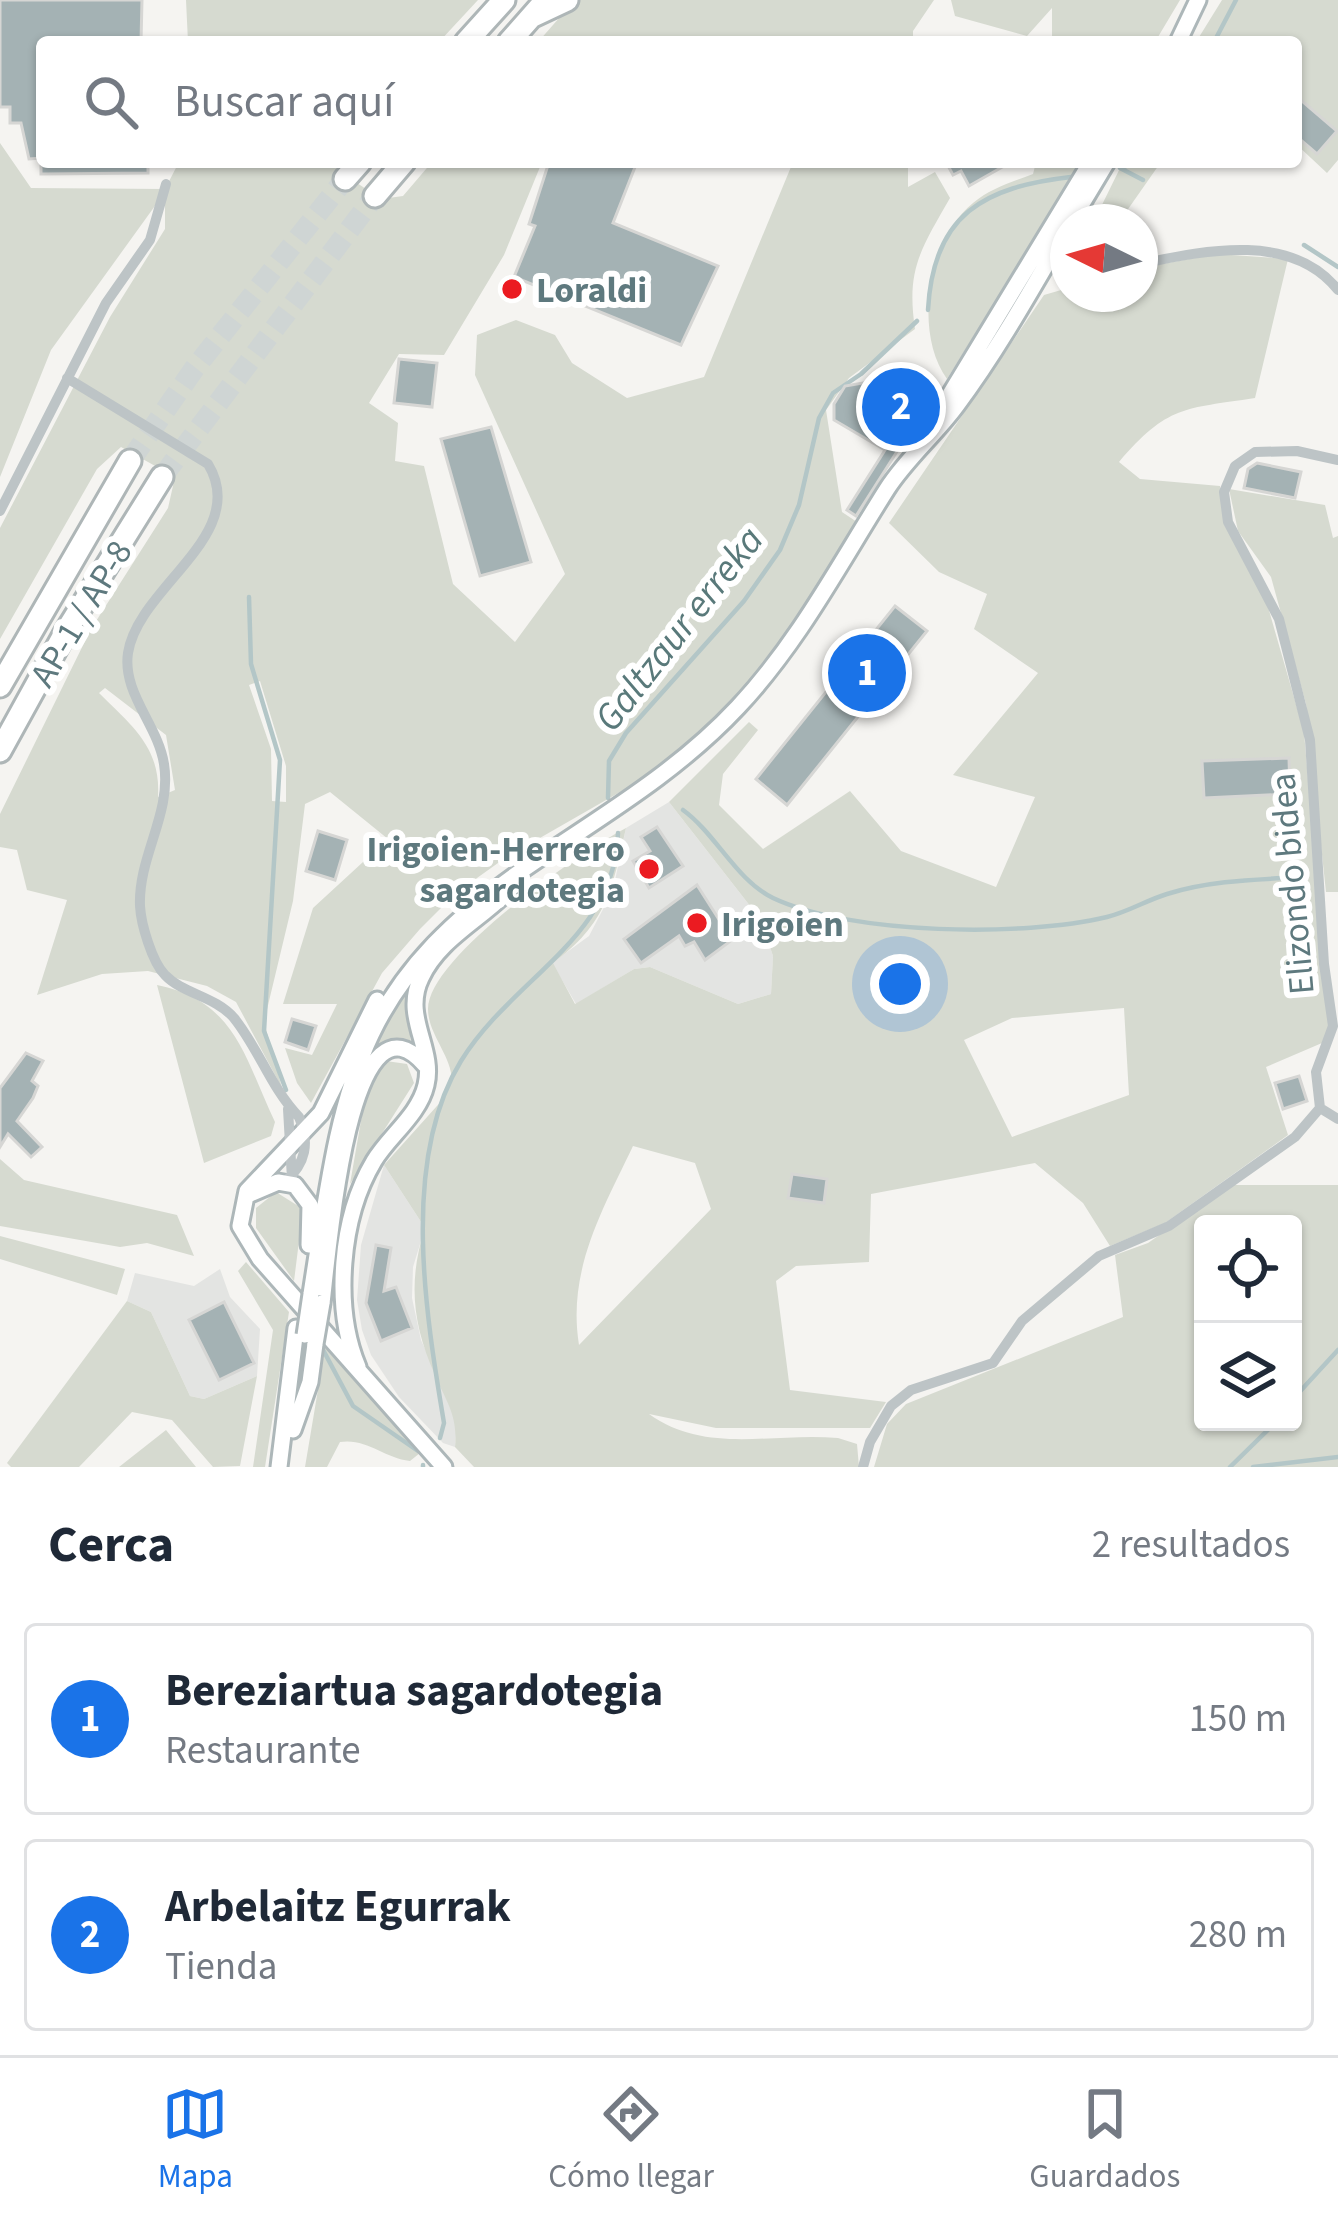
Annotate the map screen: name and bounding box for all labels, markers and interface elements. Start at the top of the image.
search box [36,36,1302,168]
icon: search [78,69,144,135]
text: Buscar aquí [174,70,394,134]
north arrow [1050,204,1158,312]
place label: Loraldi [536,265,647,316]
marker: Loraldi [499,276,525,302]
pin: 2 [862,362,940,452]
water label: Galtzaur erreka [582,515,778,744]
street label: AP-1 / AP-8 [18,531,145,697]
pin: 1 [828,628,906,718]
street label: Elizondo bidea [1257,771,1328,997]
place label: Irigoien-Herrero sagardotegia [366,824,625,916]
marker: Irigoien-Herrero sagardotegia [636,856,662,882]
place label: Irigoien [721,899,844,950]
marker: Irigoien [684,910,710,936]
your location [870,954,930,1014]
map controls [1194,1215,1302,1431]
button: locate [1194,1215,1302,1323]
button: layers [1194,1323,1302,1431]
text: Cerca [48,1509,174,1581]
text: 2 resultados [1092,1517,1290,1573]
text: Bereziartua sagardotegia [165,1659,663,1723]
text: 1 [80,1691,100,1747]
text: 150 m [1189,1691,1287,1747]
text: Restaurante [165,1723,361,1779]
text: Arbelaitz Egurrak [165,1875,511,1939]
text: 2 [80,1907,100,1963]
text: 280 m [1189,1907,1287,1963]
text: Tienda [165,1939,277,1995]
tab: Mapa [158,2081,233,2200]
tab: Cómo llegar [548,2081,714,2200]
tab: Guardados [1029,2081,1180,2200]

